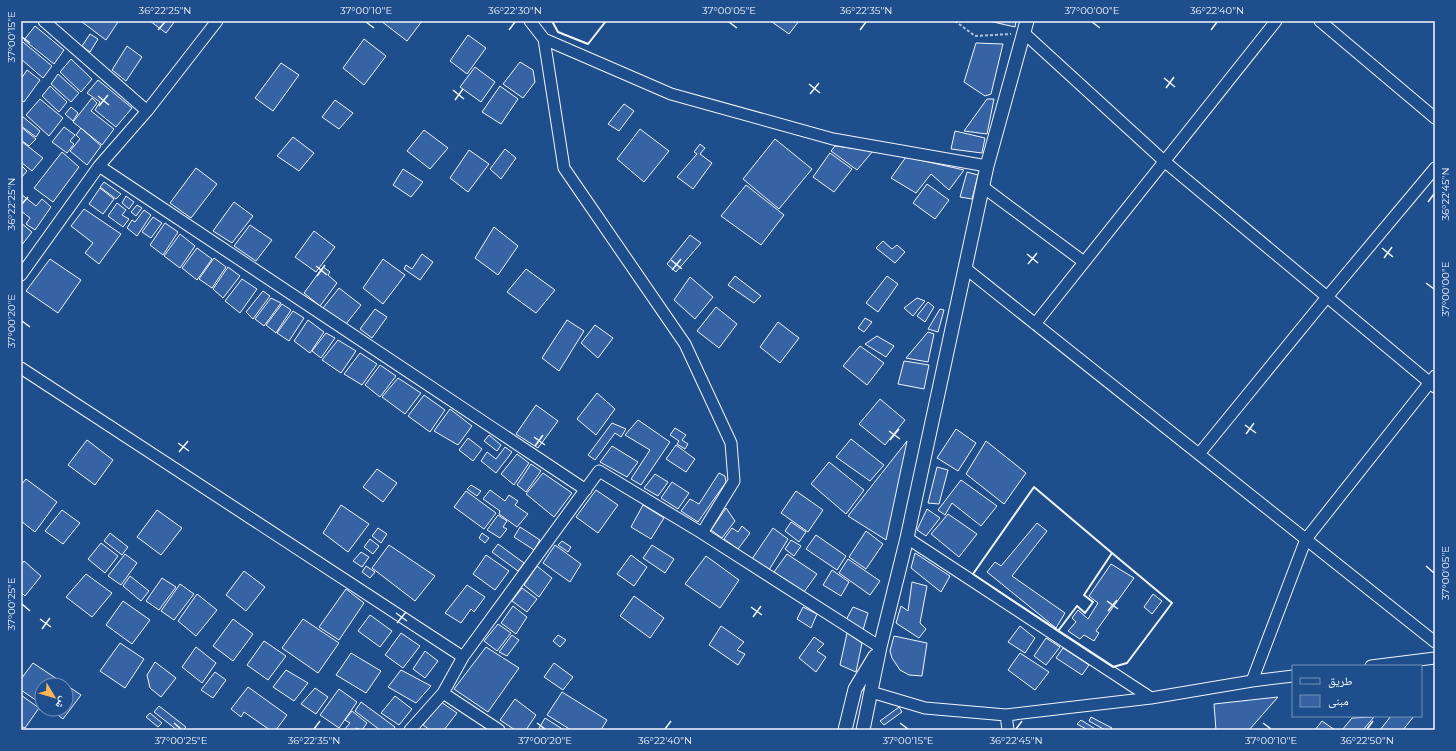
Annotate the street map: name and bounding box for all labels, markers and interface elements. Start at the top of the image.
text: 36°22'25"N [139,4,191,17]
text: 37°00'10"E [340,4,392,17]
text: 36°22'30"N [488,4,542,17]
text: 37°00'05"E [702,4,756,17]
text: 36°22'35"N [840,4,892,17]
text: 37°00'00"E [1065,4,1120,17]
text: 36°22'40"N [1190,4,1244,17]
text: 37°00'15"E [5,11,18,63]
text: 36°22'45"N [1439,167,1452,221]
text: 36°22'25"N [5,178,18,230]
text: 37°00'00"E [1439,261,1452,316]
text: 37°00'20"E [5,294,18,348]
text: 37°00'05"E [1439,546,1452,600]
text: 37°00'25"E [5,577,18,631]
legend [1292,665,1422,717]
text: طريق [1328,673,1353,688]
north arrow [34,677,74,717]
text: مبنى [1328,693,1349,708]
text: ش [52,694,71,712]
text: 37°00'25"E [154,734,208,747]
text: 36°22'35"N [288,734,340,747]
text: 37°00'20"E [518,734,572,747]
text: 36°22'40"N [638,734,692,747]
text: 37°00'15"E [882,734,934,747]
text: 36°22'45"N [989,734,1043,747]
text: 37°00'10"E [1245,734,1297,747]
text: 36°22'50"N [1340,734,1394,747]

